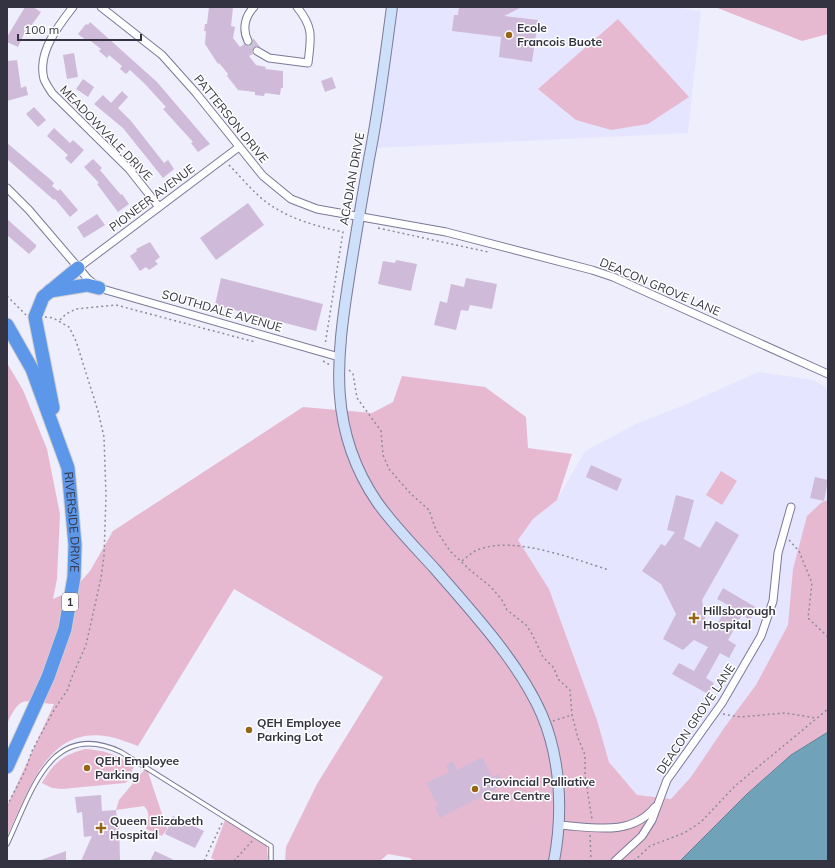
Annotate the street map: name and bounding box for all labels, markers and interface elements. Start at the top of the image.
scale bar [18,16,141,42]
place label: Ecole Francois Buote [517,20,603,49]
text: 100 m [24,22,59,37]
marker: Ecole Francois Buote [504,30,514,40]
street label: PATTERSON DRIVE [191,71,272,166]
street label: MEADOWVALE DRIVE [57,82,156,183]
street label: ACADIAN DRIVE [336,131,367,227]
street label: PIONEER AVENUE [106,161,197,235]
street label: DEACON GROVE LANE [598,254,723,319]
street label: SOUTHDALE AVENUE [160,286,284,335]
street label: RIVERSIDE DRIVE [61,471,83,572]
road number: 1 [62,593,78,611]
place label: Hillsborough Hospital [703,603,776,632]
marker: Hillsborough Hospital [688,612,700,624]
street label: DEACON GROVE LANE [653,661,738,777]
place label: QEH Employee Parking Lot [257,715,342,744]
marker: QEH Employee Parking Lot [244,725,254,735]
place label: QEH Employee Parking [95,753,180,782]
marker: QEH Employee Parking [82,763,92,773]
place label: Provincial Palliative Care Centre [483,774,595,803]
marker: Provincial Palliative Care Centre [470,784,480,794]
place label: Queen Elizabeth Hospital [110,813,203,842]
marker: Queen Elizabeth Hospital [95,822,107,834]

